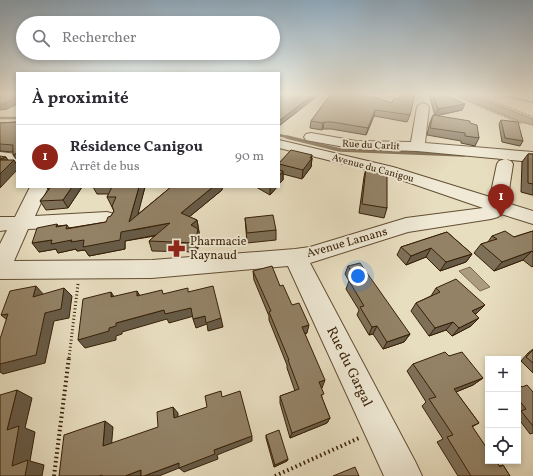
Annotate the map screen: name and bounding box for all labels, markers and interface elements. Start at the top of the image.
search box [16,16,280,60]
icon: search [30,27,52,49]
text: Rechercher [62,28,136,49]
text: À proximité [32,87,129,110]
street label: Rue du Carlit [342,136,401,154]
text: Résidence Canigou [70,137,203,158]
text: 1 [42,148,48,166]
text: 90 m [235,148,264,166]
street label: Avenue du Canigou [330,150,416,186]
text: Arrêt de bus [70,158,139,176]
pin: 1 [488,184,514,217]
street label: Avenue Lamans [305,224,389,262]
place label: Pharmacie Raynaud [190,234,247,264]
pharmacy icon: Pharmacie Raynaud [167,239,187,259]
your location [348,266,368,286]
street label: Rue du Gargal [321,324,377,410]
map controls [485,356,521,464]
button: + [485,356,521,392]
button: − [485,392,521,428]
button: locate [485,428,521,464]

